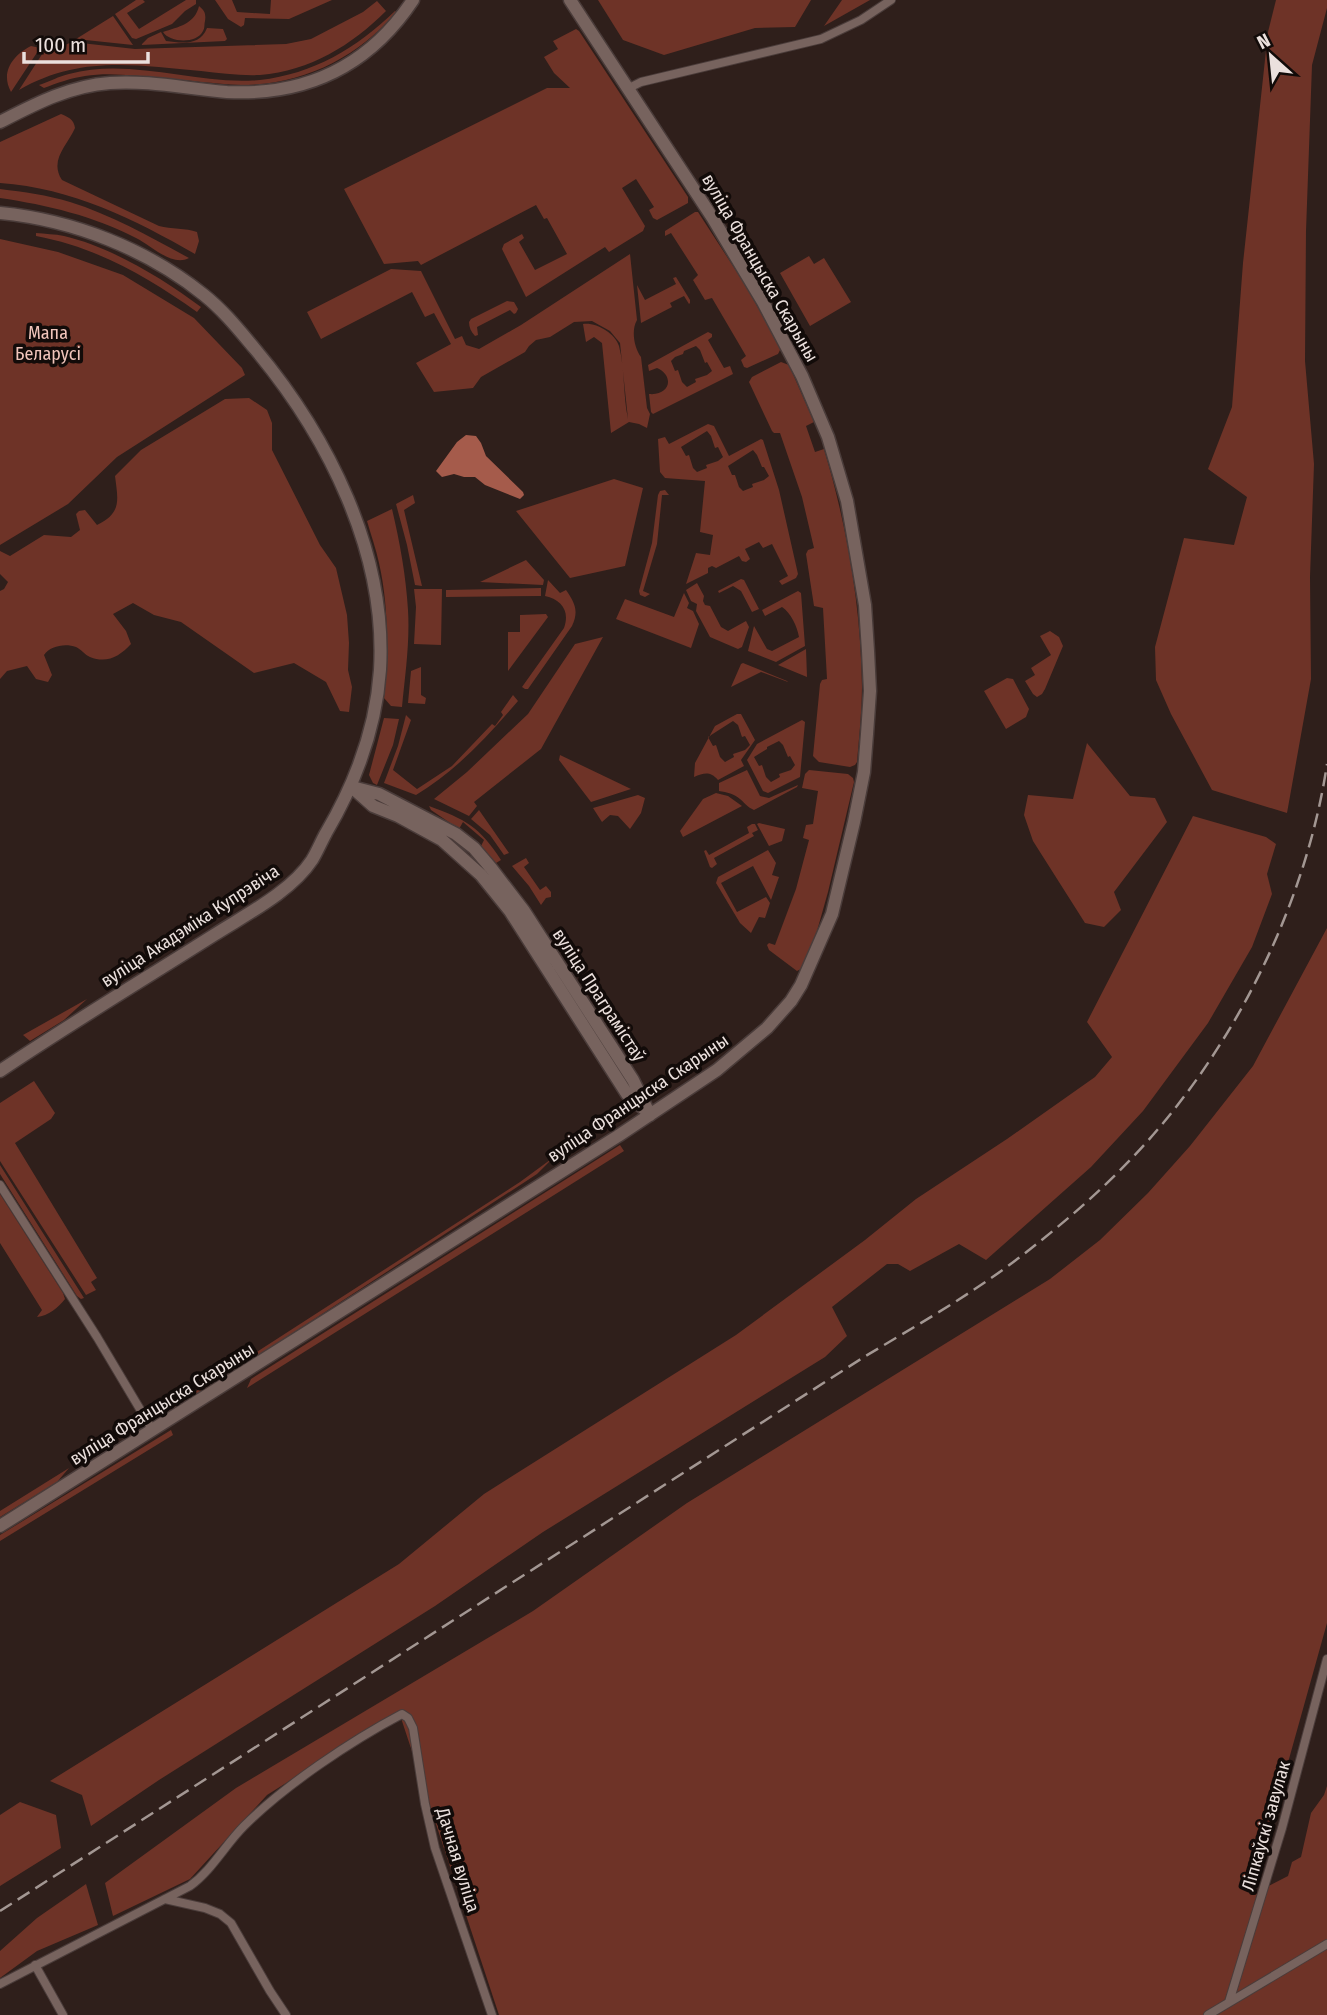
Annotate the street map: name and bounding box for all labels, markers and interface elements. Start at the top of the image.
scale bar [24,21,149,65]
north arrow [1236,21,1306,91]
text: N [1253,28,1274,54]
text: 100 m [35,32,86,58]
street label: вуліца Францыска Скарыны [697,170,823,366]
park label: Мапа Беларусі [15,322,81,365]
street label: вуліца Акадэміка Купрэвіча [97,860,284,992]
street label: вуліца Праграмістаў [548,925,650,1065]
street label: вуліца Францыска Скарыны [543,1029,733,1167]
street label: вуліца Францыска Скарыны [66,1338,258,1470]
street label: Ліпкаўскі завулак [1237,1758,1295,1893]
street label: Дачная вуліца [431,1804,484,1915]

